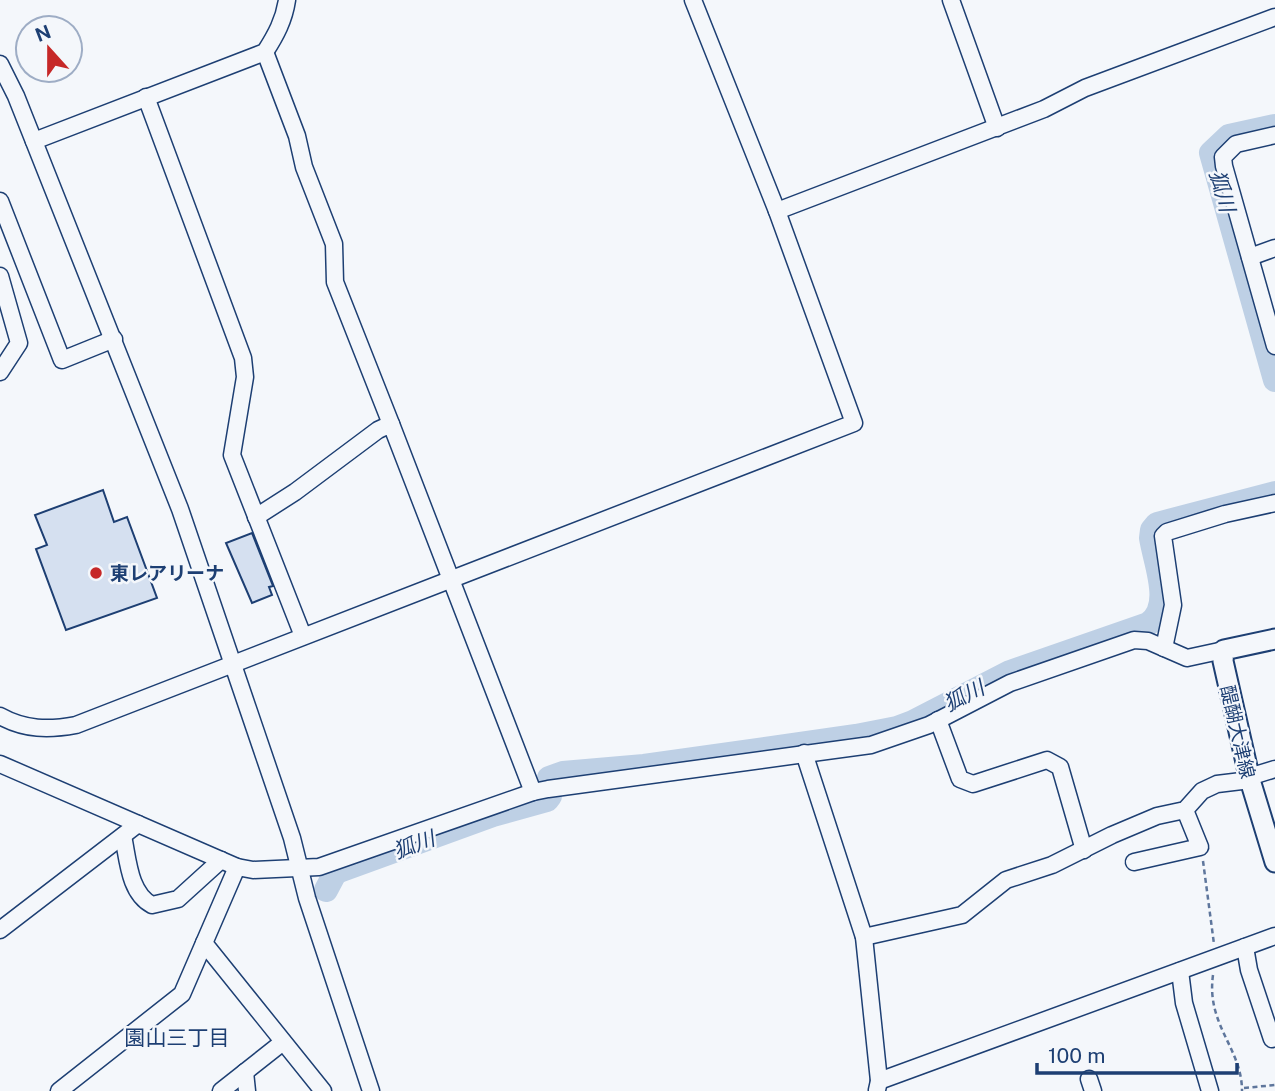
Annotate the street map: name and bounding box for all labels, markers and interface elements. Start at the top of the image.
north arrow [14,14,84,84]
text: N [32,20,54,46]
water label: 狐川 [1205,167,1241,216]
place label: 東レアリーナ [110,562,224,584]
marker: 東レアリーナ [88,565,104,581]
water label: 狐川 [939,674,990,716]
street label: 醍醐大津線 [1217,683,1259,781]
water label: 狐川 [390,825,440,863]
district label: 園山三丁目 [125,1025,230,1050]
scale bar [1037,1032,1236,1076]
text: 100 m [1048,1043,1105,1068]

